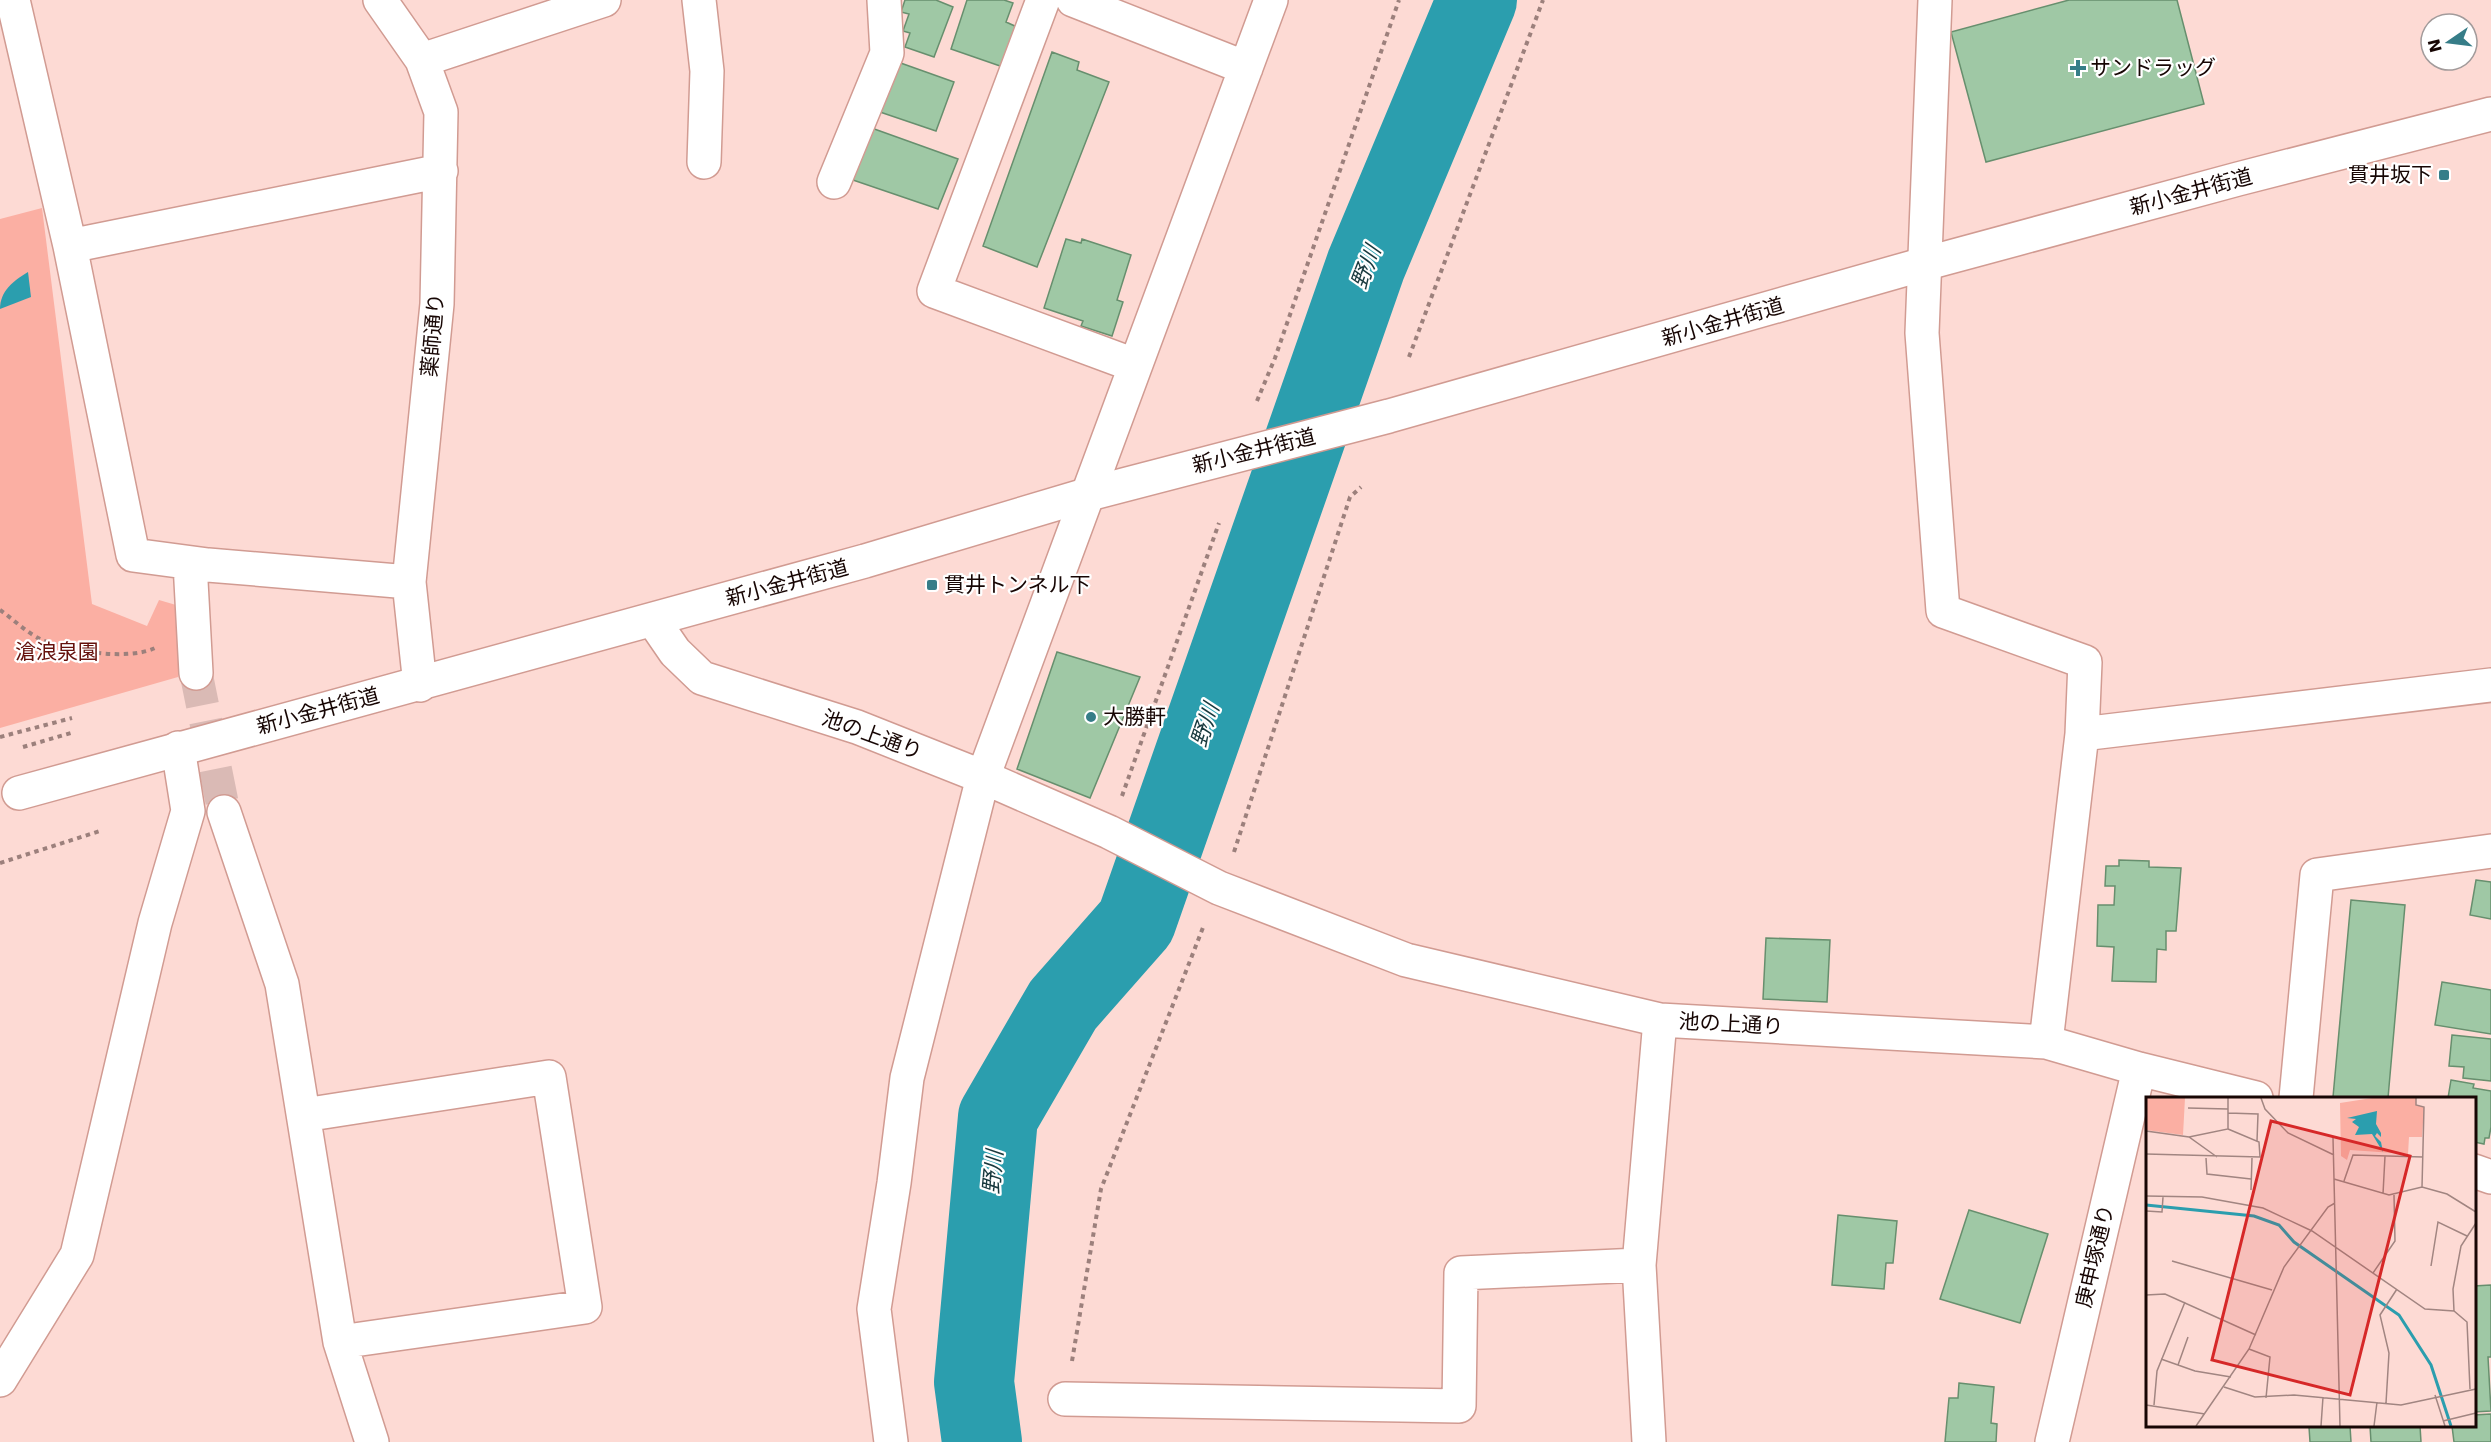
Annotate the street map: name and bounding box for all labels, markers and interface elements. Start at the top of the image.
north arrow [2419,12,2479,72]
text: N [2424,37,2446,54]
place label: サンドラッグ [2090,56,2216,80]
marker: サンドラッグ [2071,61,2085,75]
place label: 貫井坂下 [2348,163,2432,187]
street label: 新小金井街道 [2127,164,2255,220]
marker: 貫井坂下 [2437,168,2451,182]
water label: 野川 [1346,240,1386,292]
street label: 薬師通り [417,292,449,378]
street label: 新小金井街道 [1659,293,1787,351]
street label: 新小金井街道 [1190,424,1318,478]
street label: 新小金井街道 [723,555,851,611]
place label: 貫井トンネル下 [944,573,1091,597]
marker: 貫井トンネル下 [925,578,939,592]
park label: 滄浪泉園 [15,640,99,664]
street label: 新小金井街道 [254,683,382,739]
water label: 野川 [1186,698,1225,750]
place label: 大勝軒 [1103,705,1166,729]
street label: 池の上通り [819,706,925,764]
marker: 大勝軒 [1084,710,1098,724]
street label: 池の上通り [1678,1009,1784,1039]
inset map [2146,1097,2476,1427]
water label: 野川 [979,1147,1008,1195]
street label: 庚申塚通り [2071,1202,2119,1310]

